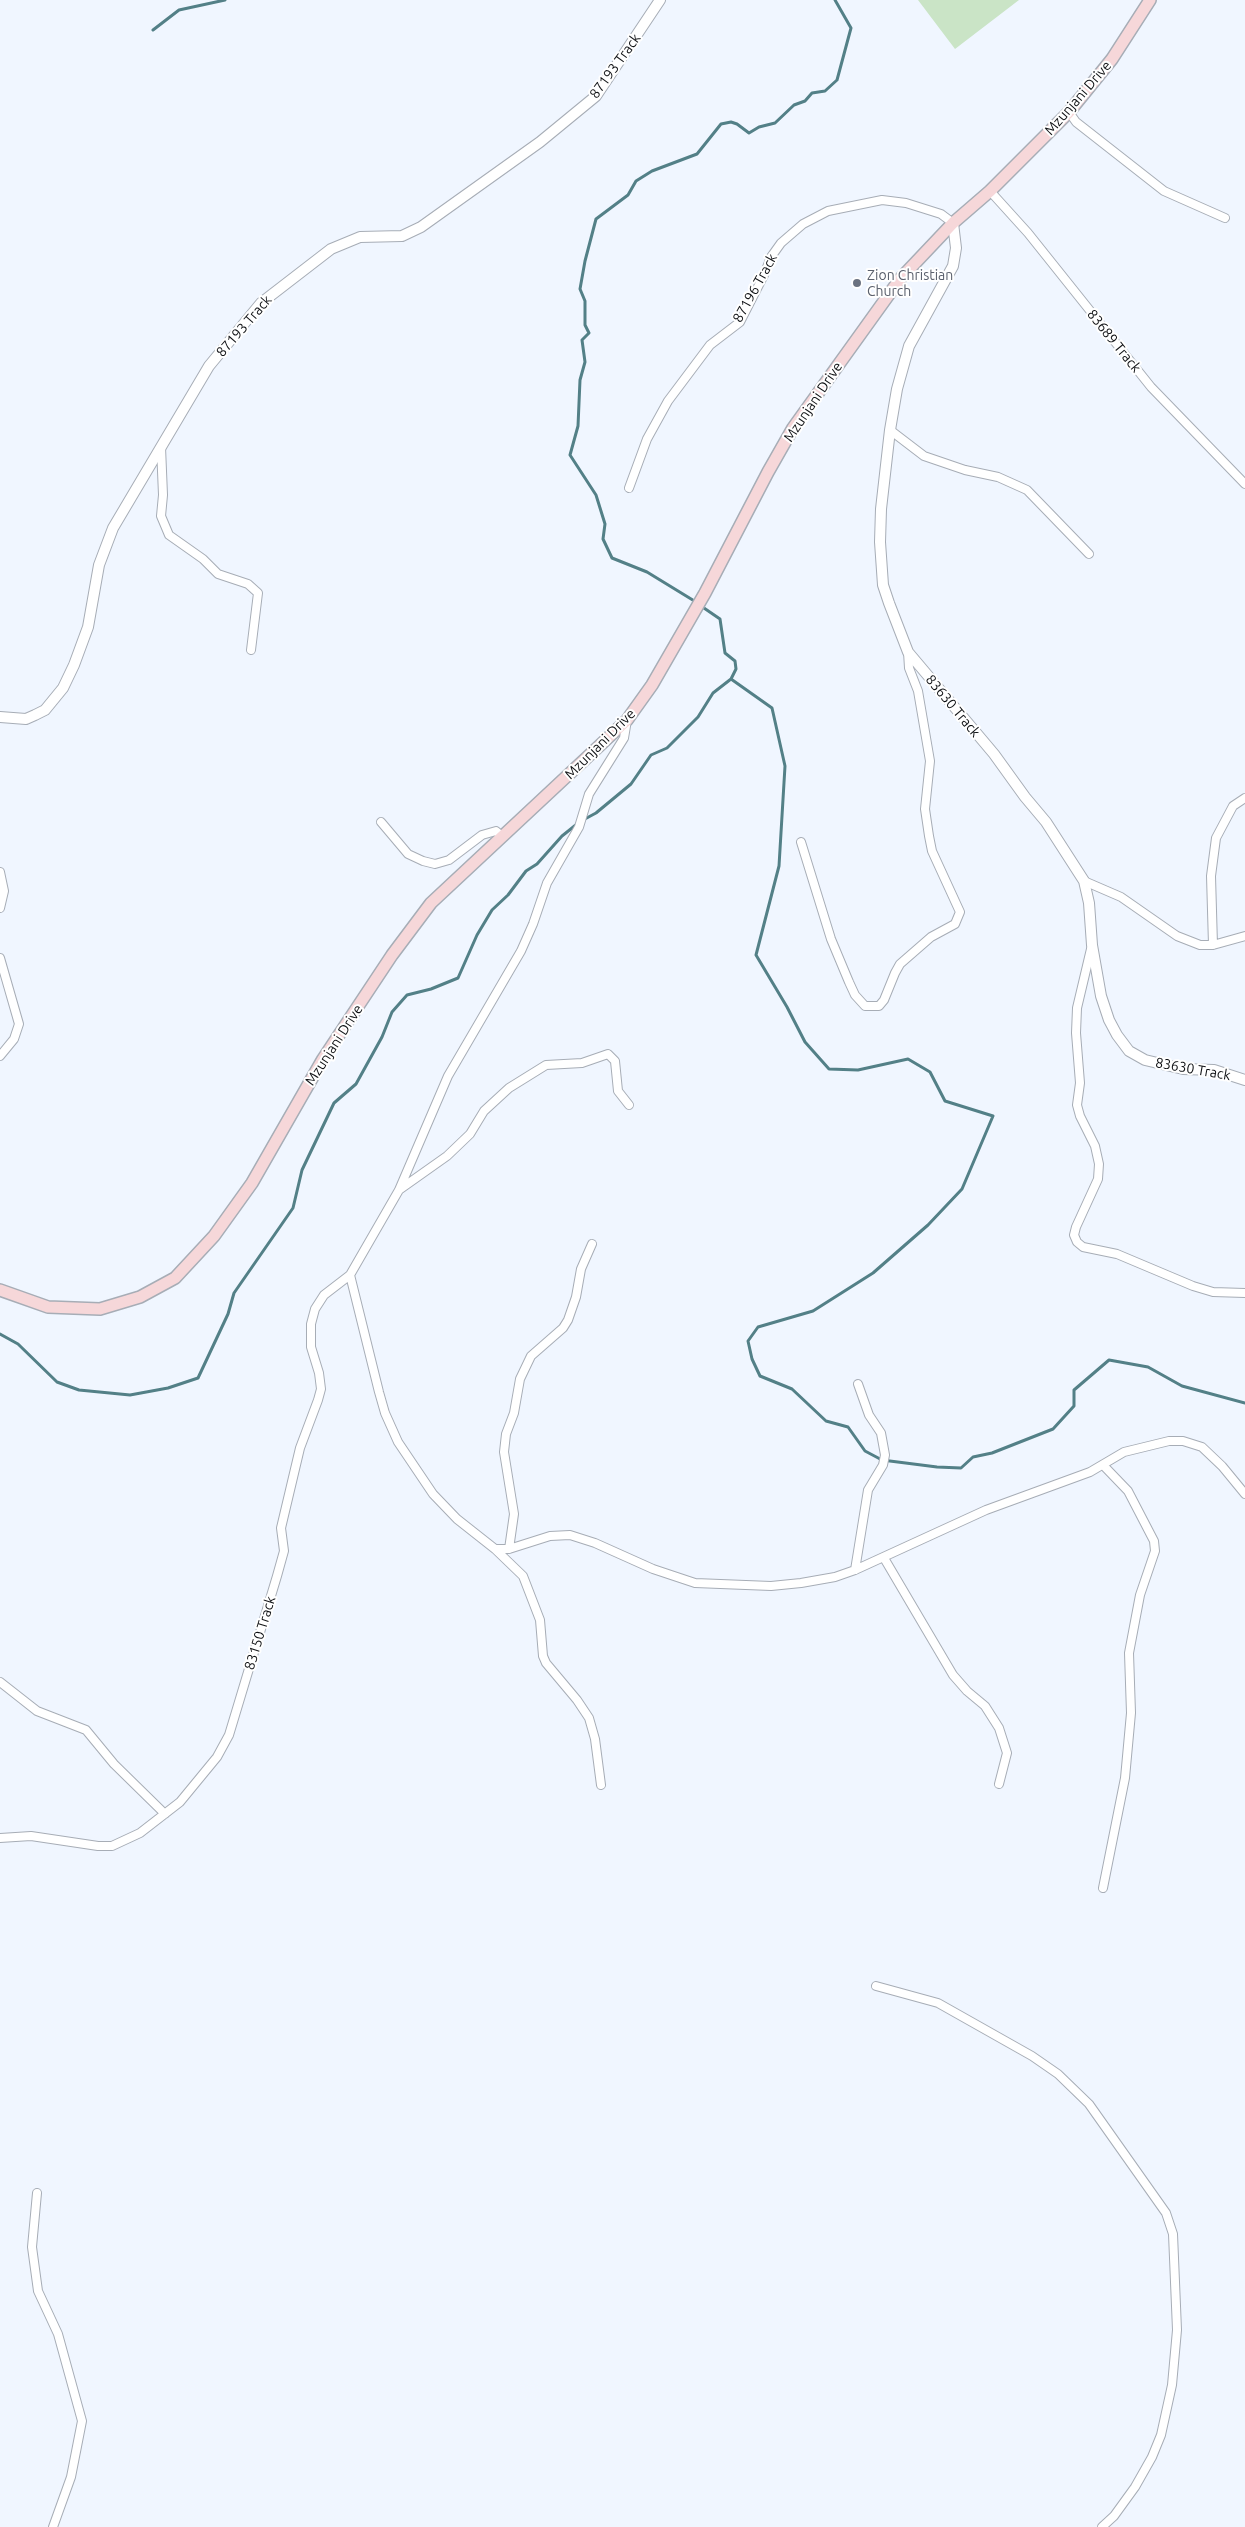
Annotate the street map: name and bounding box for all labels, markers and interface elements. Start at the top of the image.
street label: 87193 Track [586,30,644,102]
street label: Mzunjani Drive [1041,57,1115,139]
street label: 87196 Track [729,251,781,325]
place label: Zion Christian Church [867,267,953,300]
marker: Zion Christian Church [851,277,863,289]
street label: 87193 Track [213,292,275,360]
street label: 83689 Track [1084,306,1144,376]
street label: Mzunjani Drive [780,359,846,445]
street label: 83630 Track [922,671,984,741]
street label: Mzunjani Drive [561,705,639,783]
street label: Mzunjani Drive [302,1001,366,1089]
street label: 83630 Track [1154,1054,1232,1084]
street label: 83150 Track [241,1594,279,1672]

